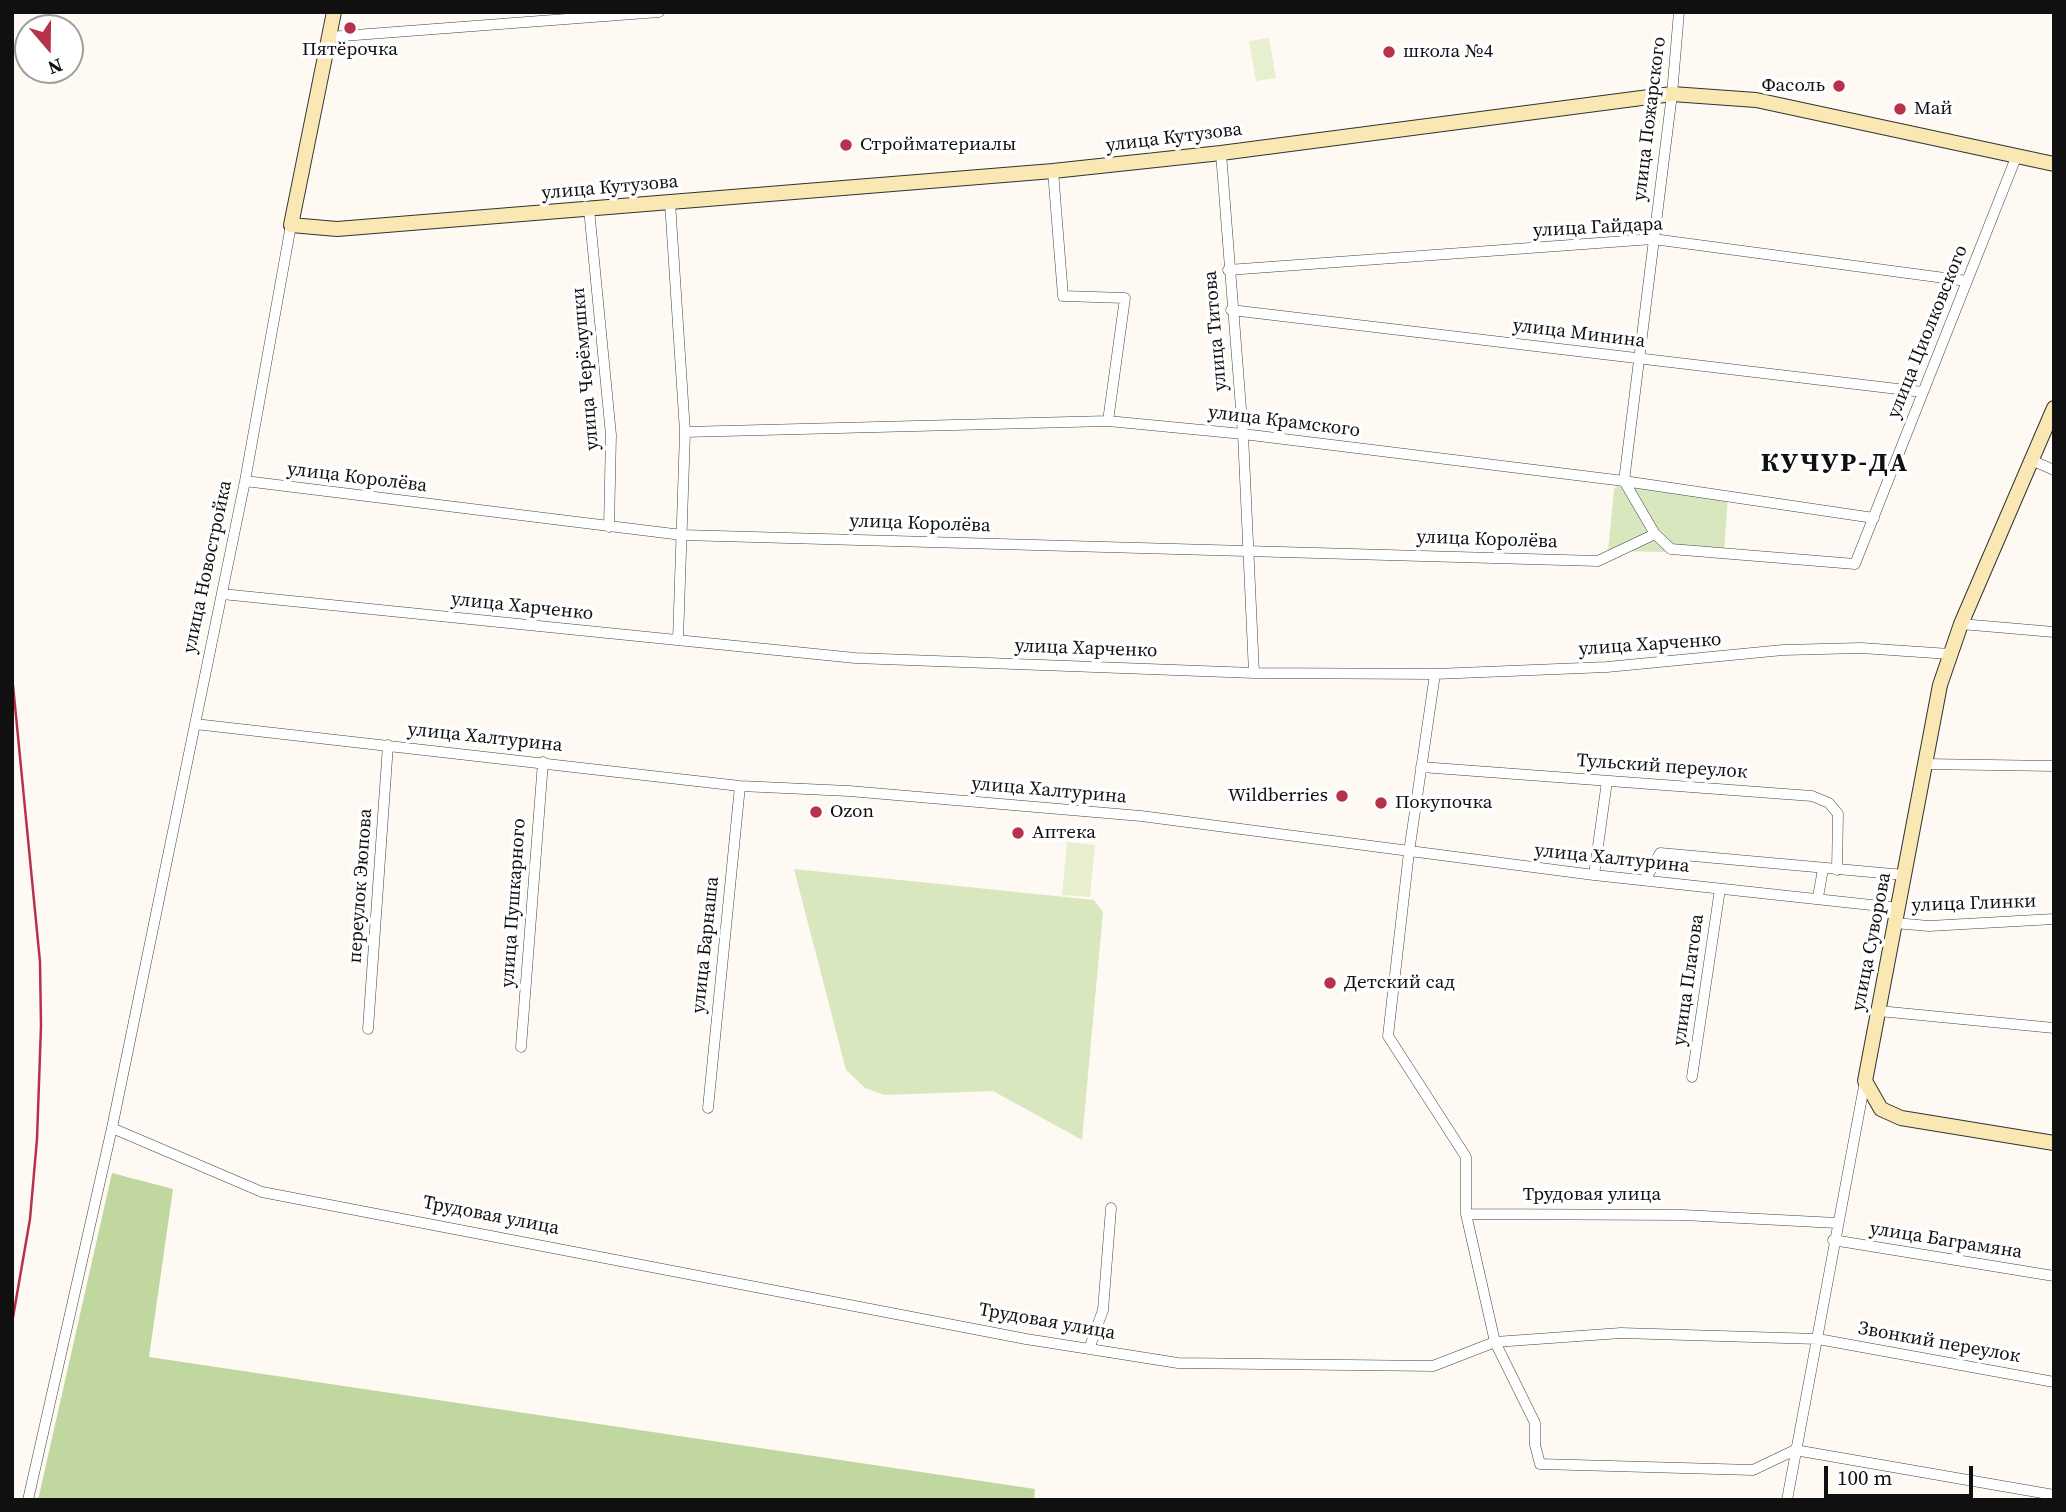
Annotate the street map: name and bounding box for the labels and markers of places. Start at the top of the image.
marker: Пятёрочка [342,20,358,36]
place label: Пятёрочка [302,39,398,61]
place label: школа №4 [1403,41,1493,63]
marker: школа №4 [1381,44,1397,60]
place label: Фасоль [1762,75,1825,97]
marker: Фасоль [1831,78,1847,94]
place label: Май [1914,98,1953,120]
marker: Май [1892,101,1908,117]
place label: Стройматериалы [860,134,1016,156]
marker: Стройматериалы [838,137,854,153]
place label: Wildberries [1228,785,1328,807]
marker: Wildberries [1334,788,1350,804]
place label: Покупочка [1395,792,1492,814]
marker: Покупочка [1373,795,1389,811]
place label: Ozon [830,801,874,823]
marker: Ozon [808,804,824,820]
place label: Аптека [1032,822,1096,844]
marker: Аптека [1010,825,1026,841]
place label: Детский сад [1344,972,1455,994]
marker: Детский сад [1322,975,1338,991]

